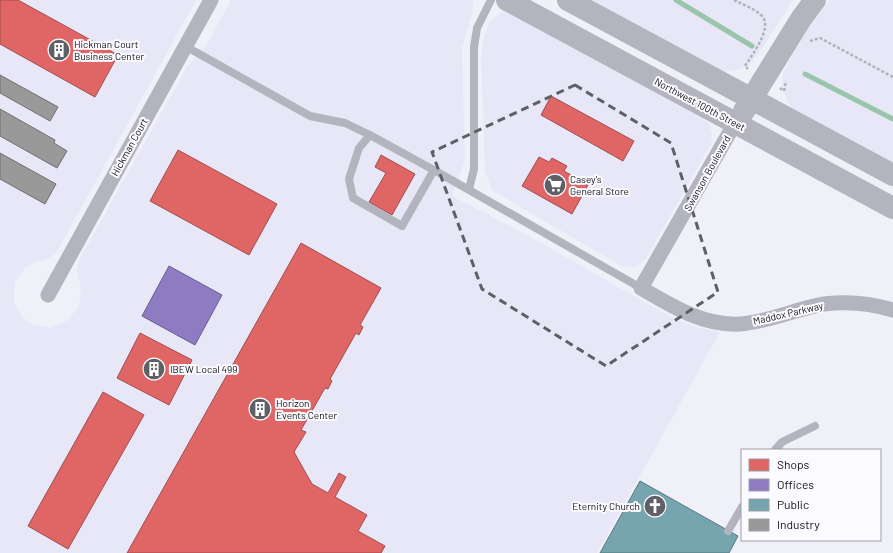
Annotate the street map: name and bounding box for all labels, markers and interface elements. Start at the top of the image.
building icon: Hickman Court Business Center [46,37,72,63]
place label: Hickman Court Business Center [74,38,144,62]
street label: Northwest 100th Street [653,75,748,133]
street label: Hickman Court [108,116,150,178]
street label: Swanson Boulevard [681,133,733,213]
supermarket icon: Casey's General Store [542,172,568,198]
place label: Casey's General Store [570,173,629,197]
street label: Maddox Parkway [752,299,825,327]
building icon: IBEW Local 499 [141,356,167,382]
place label: IBEW Local 499 [170,363,238,375]
building icon: Horizon Events Center [247,396,273,422]
place label: Horizon Events Center [276,397,337,421]
legend [741,449,881,541]
text: Shops [777,457,810,471]
text: Offices [777,477,814,491]
church icon: Eternity Church [642,493,668,519]
text: Public [777,497,809,511]
place label: Eternity Church [572,500,640,512]
text: Industry [777,517,820,531]

